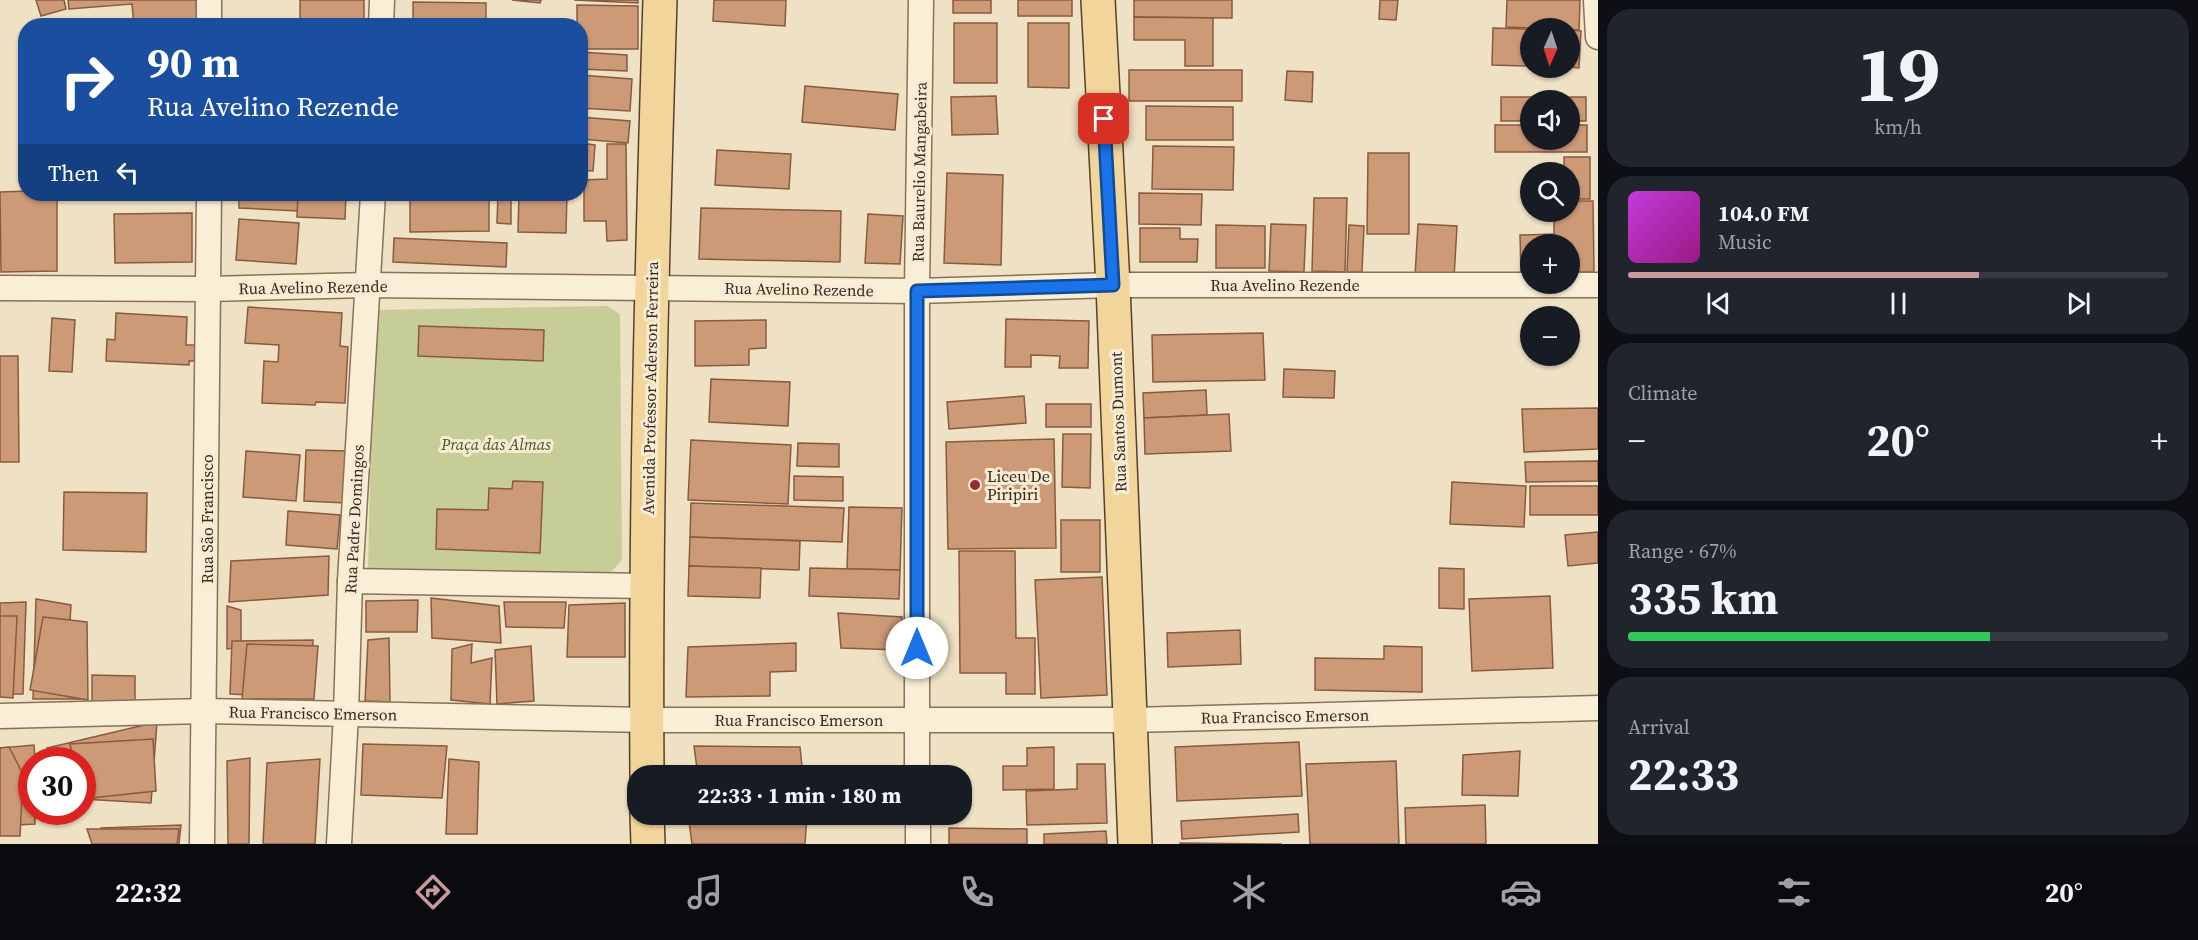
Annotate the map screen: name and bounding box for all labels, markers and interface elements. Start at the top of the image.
north arrow [1520,18,1580,78]
map controls [1520,18,1580,366]
text: 19 [1856,20,1940,127]
text: 90 m [147,33,240,91]
icon: right [48,42,126,120]
street label: Rua Baurelio Mangabeira [906,81,932,262]
text: Rua Avelino Rezende [147,88,399,125]
button: sound [1520,90,1580,150]
pin [1078,93,1129,144]
icon: arrive [1087,102,1120,135]
text: km/h [1874,113,1922,141]
icon: left [111,156,144,189]
text: Then [48,158,99,188]
button: search [1520,162,1580,222]
text: 104.0 FM [1718,198,1809,228]
text: Music [1718,228,1772,256]
button: + [1520,234,1580,294]
street label: Avenida Professor Aderson Ferreira [637,260,663,515]
street label: Rua Avelino Rezende [1210,274,1360,296]
street label: Rua Avelino Rezende [238,275,388,299]
street label: Rua Avelino Rezende [724,277,874,301]
icon: previous [1702,287,1735,320]
icon: pause [1882,287,1915,320]
icon: next [2062,287,2095,320]
button: − [1520,306,1580,366]
street label: Rua Santos Dumont [1105,351,1131,493]
text: Climate [1628,379,1697,407]
text: 20° [1866,409,1930,471]
text: − [1628,418,1646,463]
text: + [2150,418,2168,463]
park label: Praça das Almas [440,433,551,455]
street label: Rua Padre Domingos [339,444,369,594]
street label: Rua São Francisco [196,454,218,584]
place label: Liceu De Piripiri [987,465,1050,505]
marker: Liceu De Piripiri [968,478,982,492]
text: Range · 67% [1628,537,1737,565]
text: 335 km [1628,567,1779,629]
position arrow [885,616,949,680]
street label: Rua Francisco Emerson [228,701,398,725]
street label: Rua Francisco Emerson [1200,704,1370,728]
street label: Rua Francisco Emerson [715,709,884,731]
text: Arrival [1628,713,1690,741]
text: 22:33 [1628,743,1739,805]
speed limit sign: 30 [18,747,96,825]
text: 22:33 · 1 min · 180 m [698,780,901,810]
icon: directions [412,871,454,913]
icon: music [684,871,726,913]
icon: phone [956,871,998,913]
icon: climate [1228,871,1270,913]
icon: car [1500,871,1542,913]
icon: filters [1773,871,1815,913]
text: 22:32 [115,874,182,911]
text: 20° [2045,874,2083,911]

